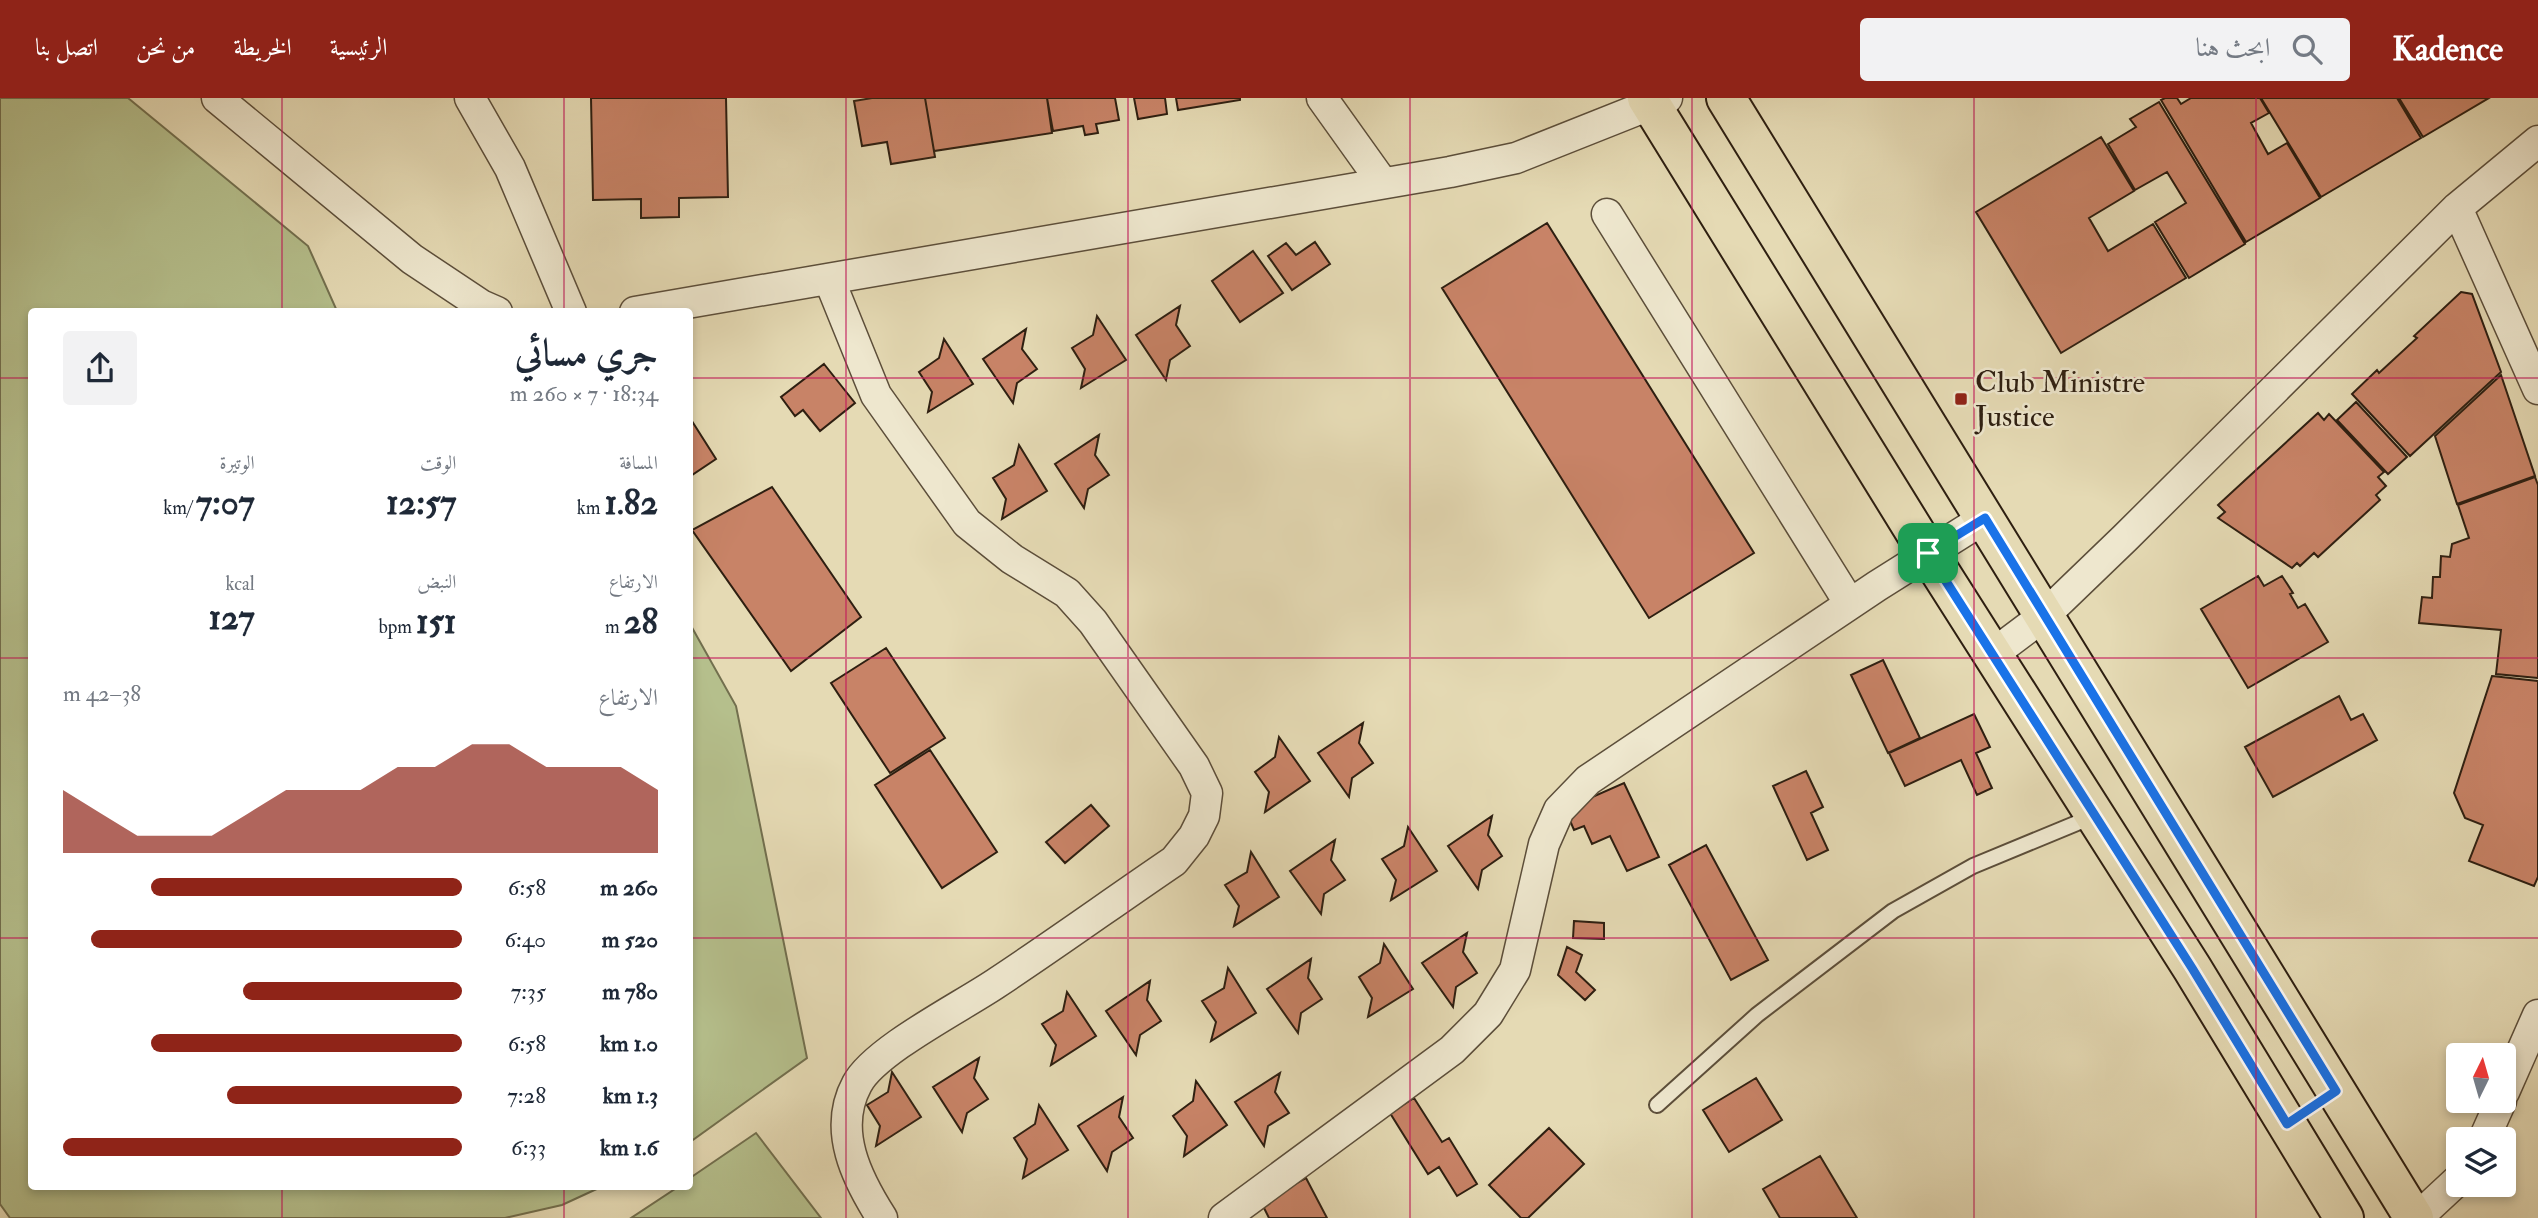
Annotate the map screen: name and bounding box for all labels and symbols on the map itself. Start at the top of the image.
place label: Club Ministre Justice [1974,364,2145,435]
marker: Club Ministre Justice [1953,391,1969,407]
pin [1898,523,1958,583]
north arrow [2446,1043,2516,1113]

